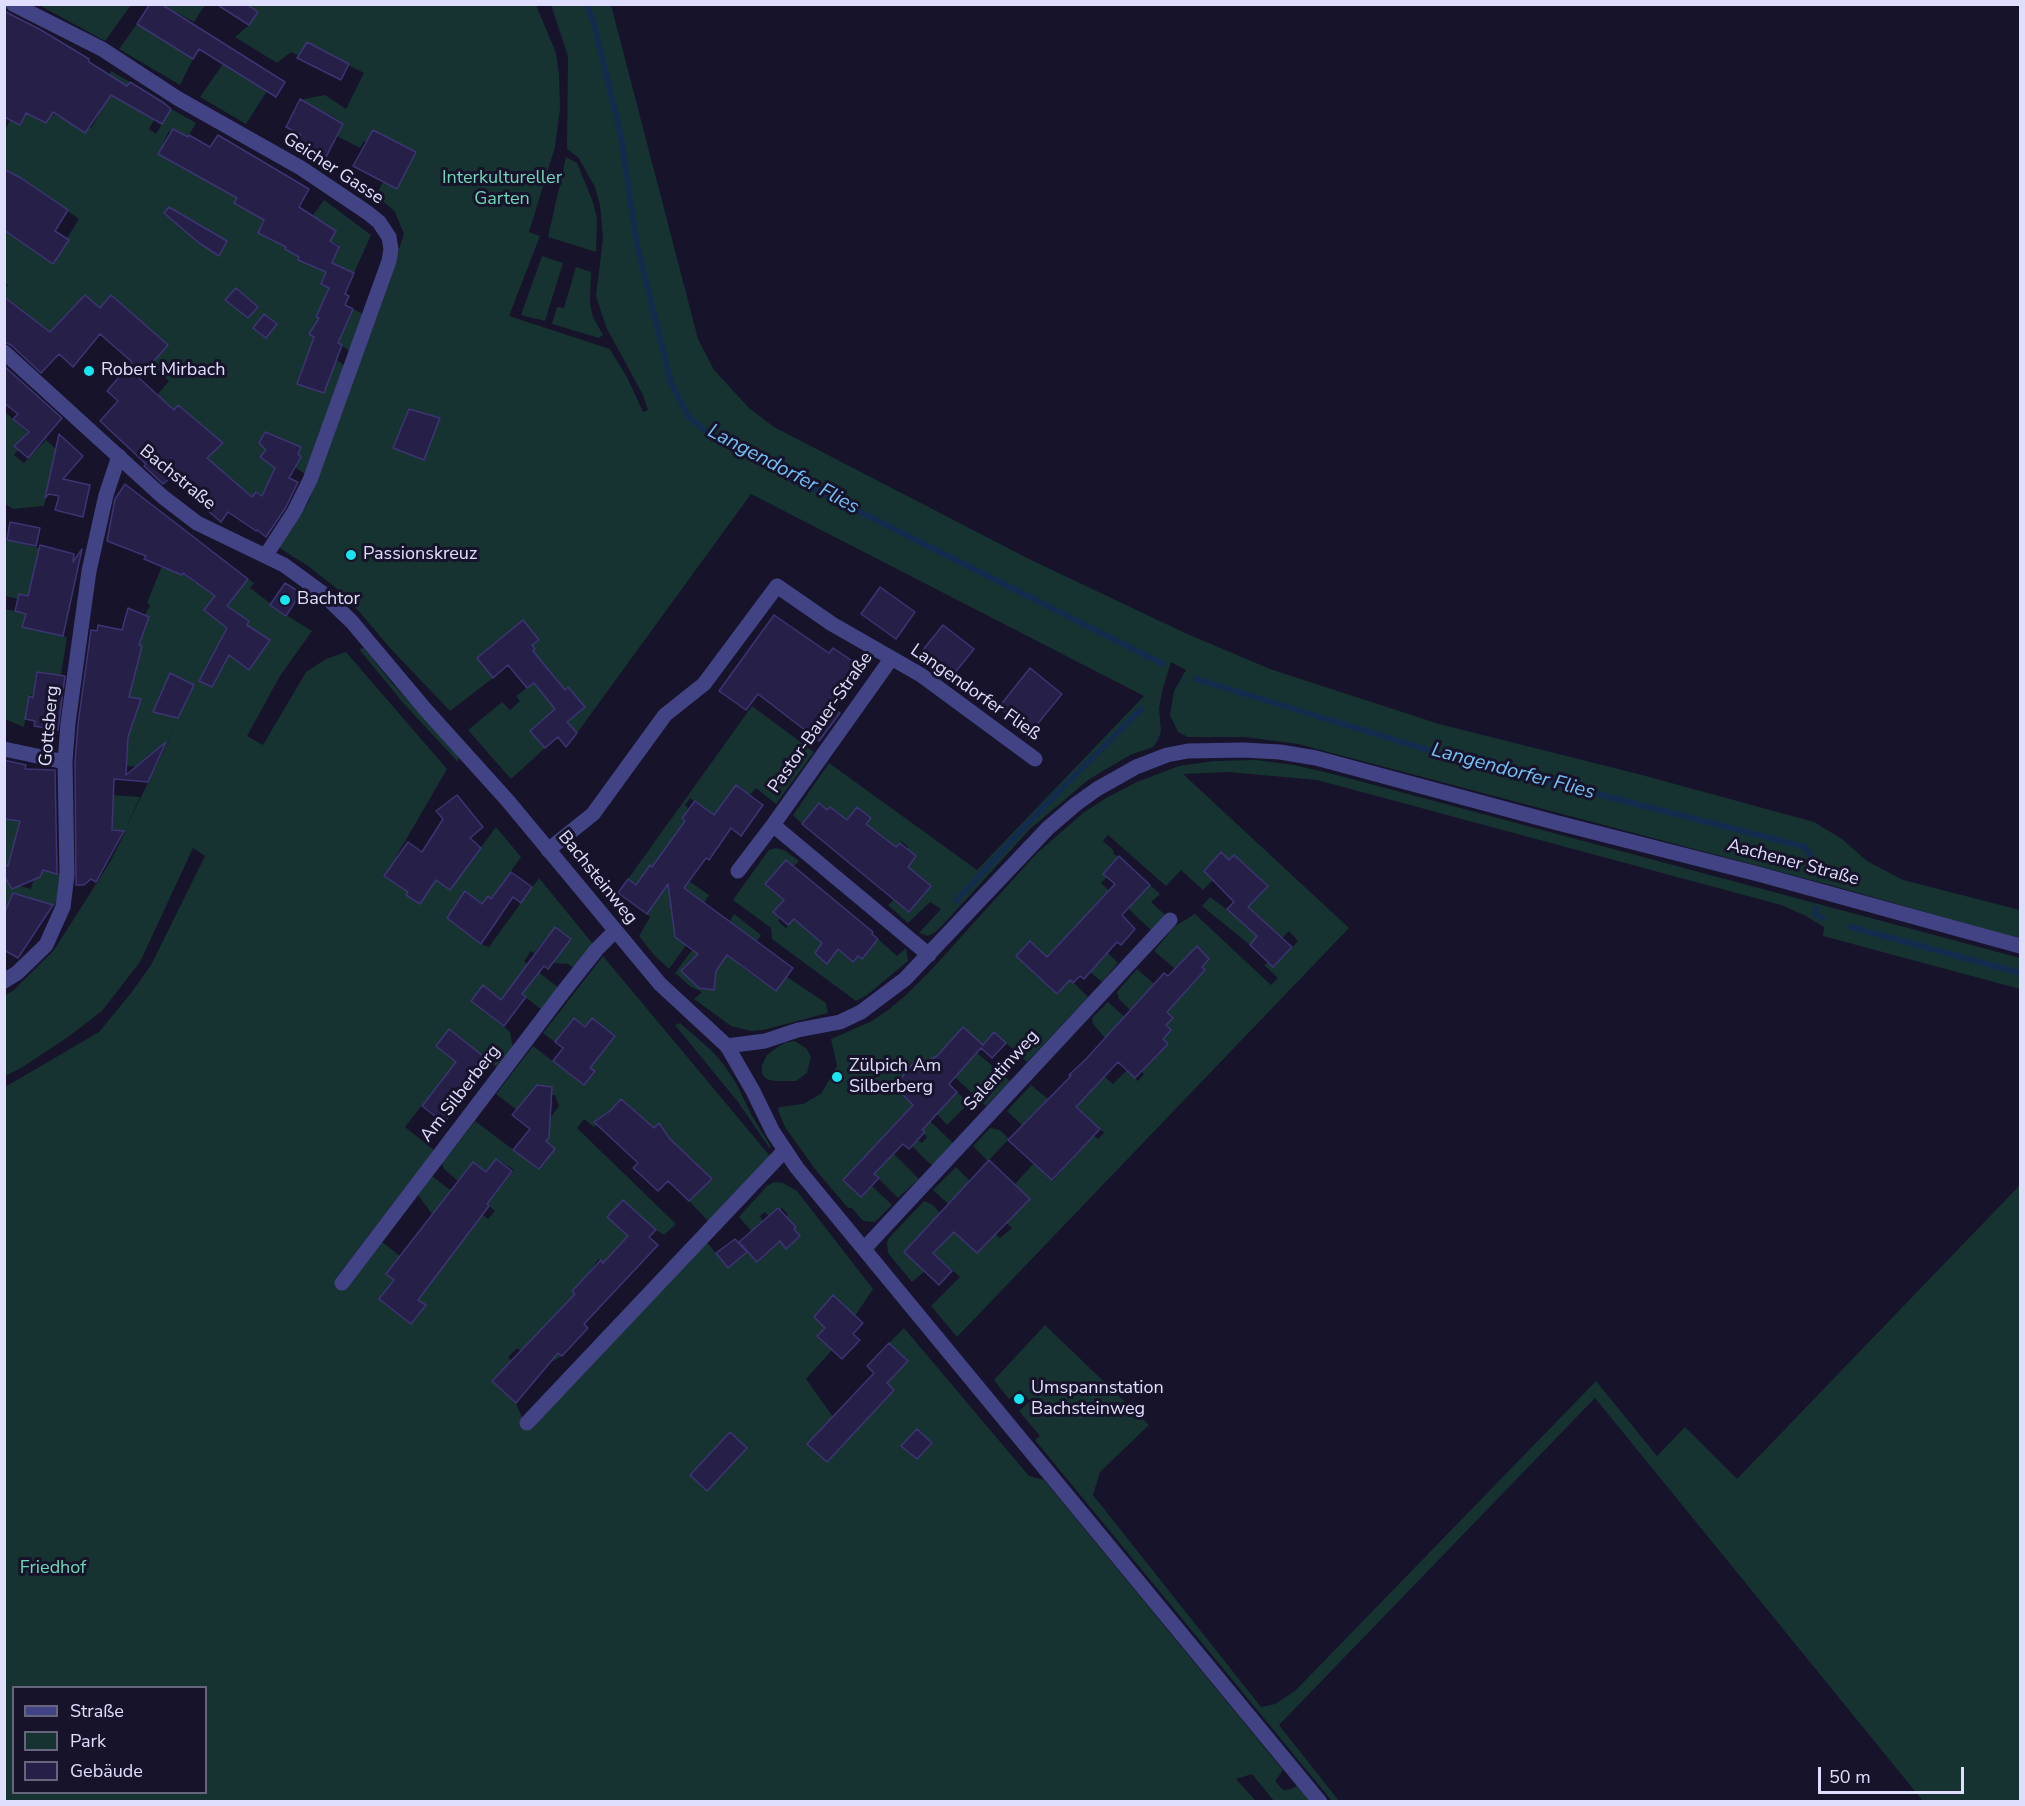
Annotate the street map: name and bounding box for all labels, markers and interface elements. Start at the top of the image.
street label: Geicher Gasse [279,128,387,210]
park label: Interkultureller Garten [442,168,562,210]
place label: Robert Mirbach [101,360,225,382]
marker: Robert Mirbach [82,364,96,378]
water label: Langendorfer Flies [703,420,863,520]
street label: Bachstraße [135,441,219,515]
place label: Passionskreuz [363,544,477,566]
marker: Passionskreuz [344,548,358,562]
place label: Bachtor [297,589,360,611]
marker: Bachtor [278,593,292,607]
street label: Langendorfer Fließ [906,640,1044,746]
street label: Pastor-Bauer-Straße [764,648,878,798]
street label: Gottsberg [36,685,64,767]
water label: Langendorfer Flies [1429,739,1597,805]
street label: Bachsteinweg [553,827,641,929]
street label: Aachener Straße [1725,835,1861,891]
street label: Salentinweg [960,1026,1044,1116]
street label: Am Silberberg [416,1041,506,1147]
place label: Zülpich Am Silberberg [849,1056,941,1098]
marker: Zülpich Am Silberberg [830,1070,844,1084]
place label: Umspannstation Bachsteinweg [1031,1378,1164,1420]
marker: Umspannstation Bachsteinweg [1012,1392,1026,1406]
park label: Friedhof [20,1558,86,1580]
legend [12,1686,207,1794]
text: Straße [70,1699,124,1723]
text: Park [70,1729,106,1753]
scale bar [1821,1755,1966,1793]
text: Gebäude [70,1759,143,1783]
text: 50 m [1829,1765,1871,1789]

